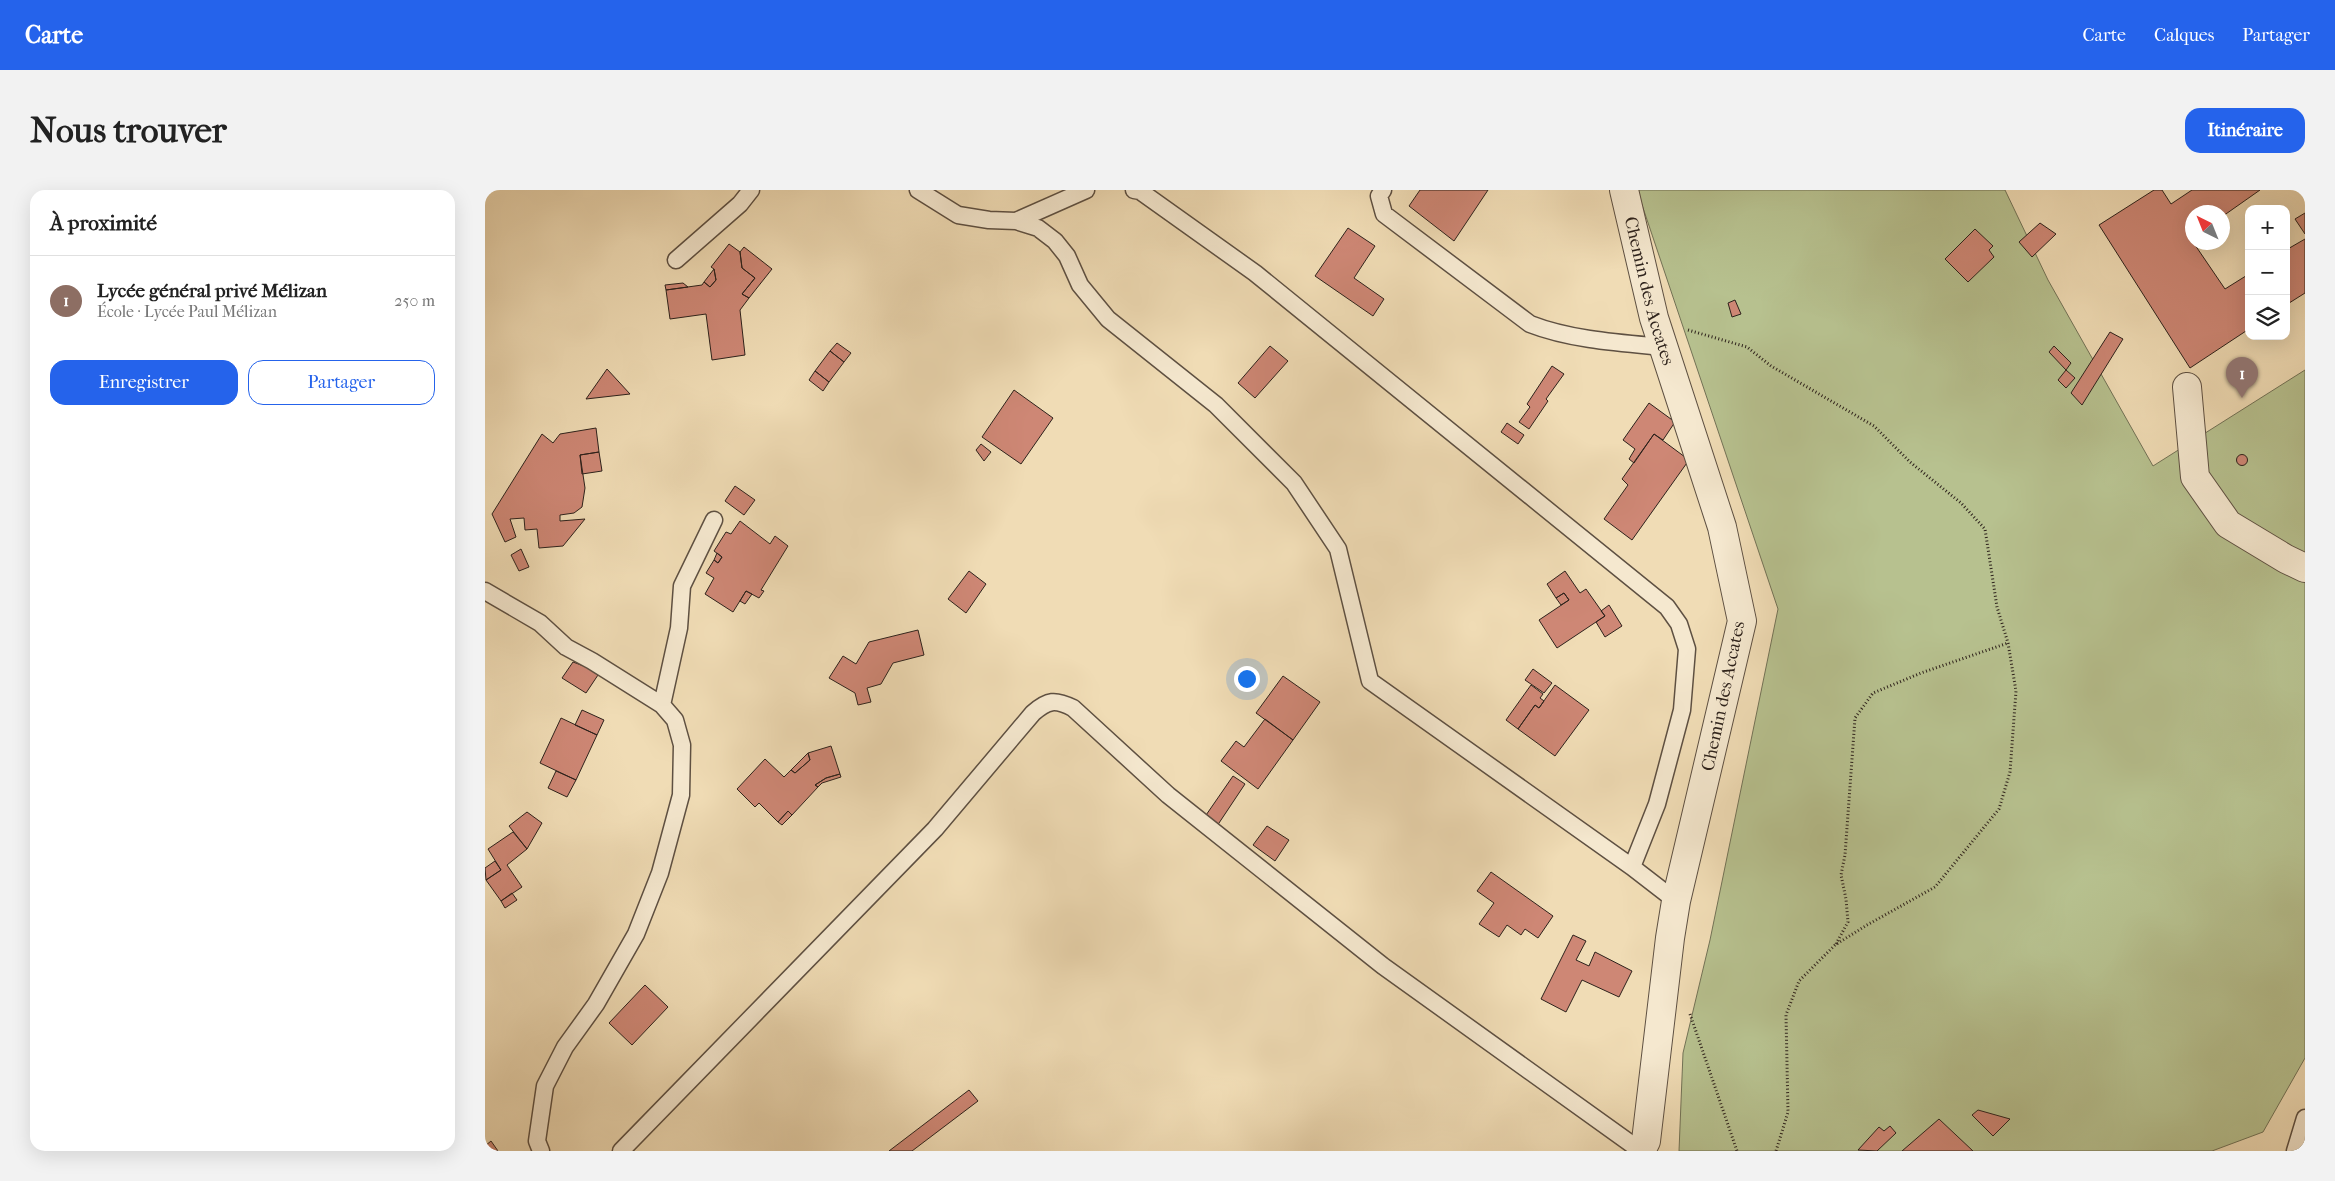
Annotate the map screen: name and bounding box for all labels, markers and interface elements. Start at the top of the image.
text: Carte [25,21,83,49]
text: Carte [2083,25,2126,46]
text: Calques [2154,25,2214,46]
text: Partager [2242,25,2310,46]
button: Itinéraire [2185,108,2305,153]
text: Nous trouver [30,110,227,151]
north arrow [2185,205,2230,250]
map controls [2245,205,2290,340]
button: + [2245,205,2290,250]
text: À proximité [50,211,157,235]
street label: Chemin des Accates [1620,215,1679,368]
button: − [2245,250,2290,295]
text: Lycée général privé Mélizan [97,280,327,302]
text: 1 [63,291,69,310]
text: 250 m [394,291,435,310]
button: layers [2245,295,2290,340]
text: École · Lycée Paul Mélizan [97,302,277,321]
pin: 1 [2226,357,2258,398]
button: Enregistrer [50,360,238,405]
button: Partager [248,360,435,405]
street label: Chemin des Accates [1697,619,1750,773]
your location [1234,666,1260,692]

